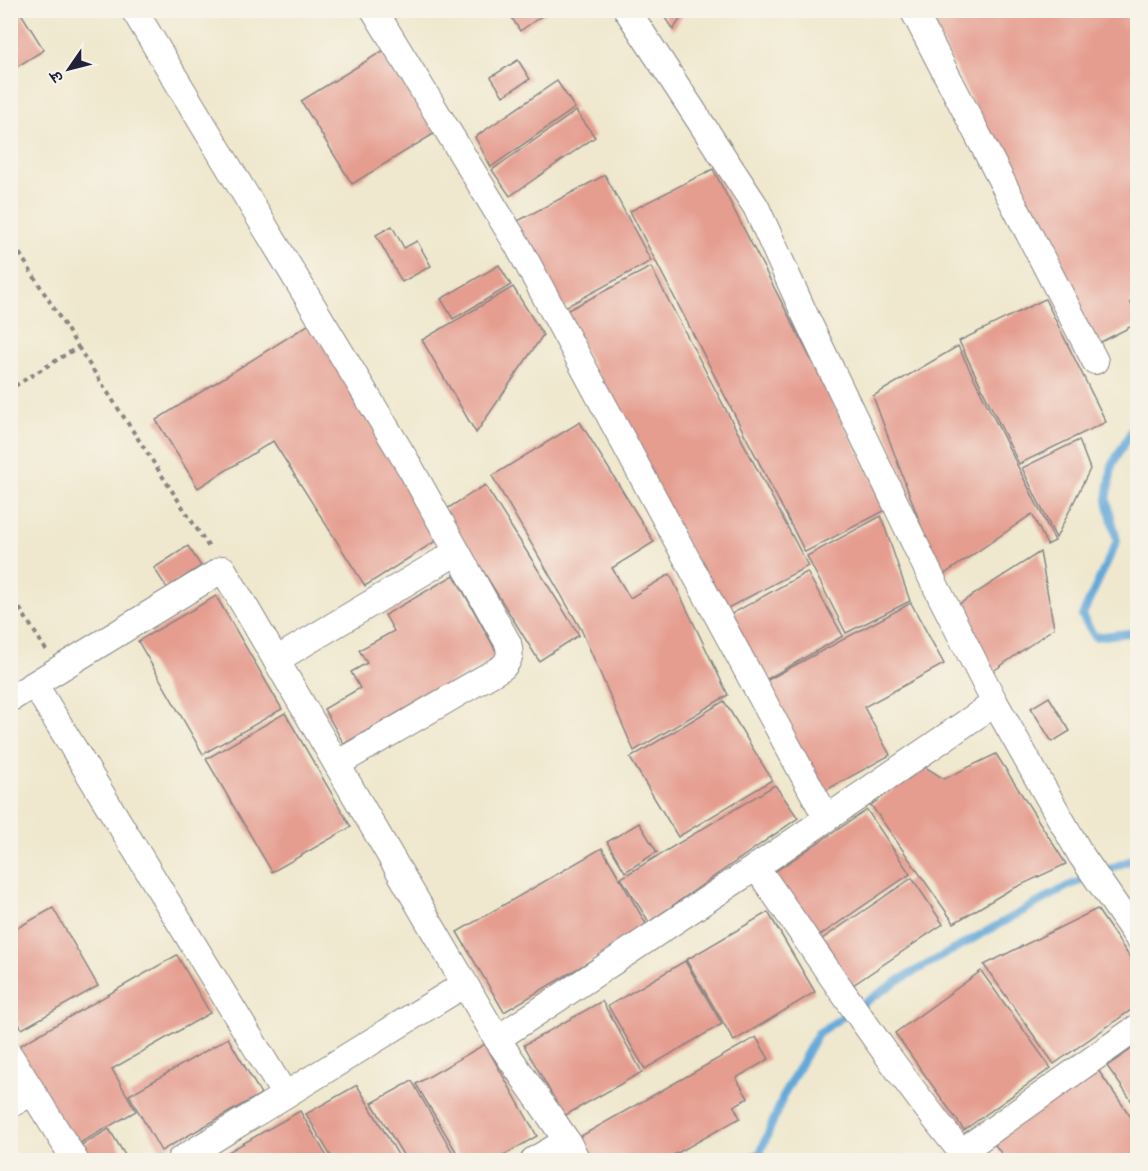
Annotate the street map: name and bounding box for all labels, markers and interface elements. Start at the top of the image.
north arrow [39,39,99,99]
text: उ [43,63,71,88]

